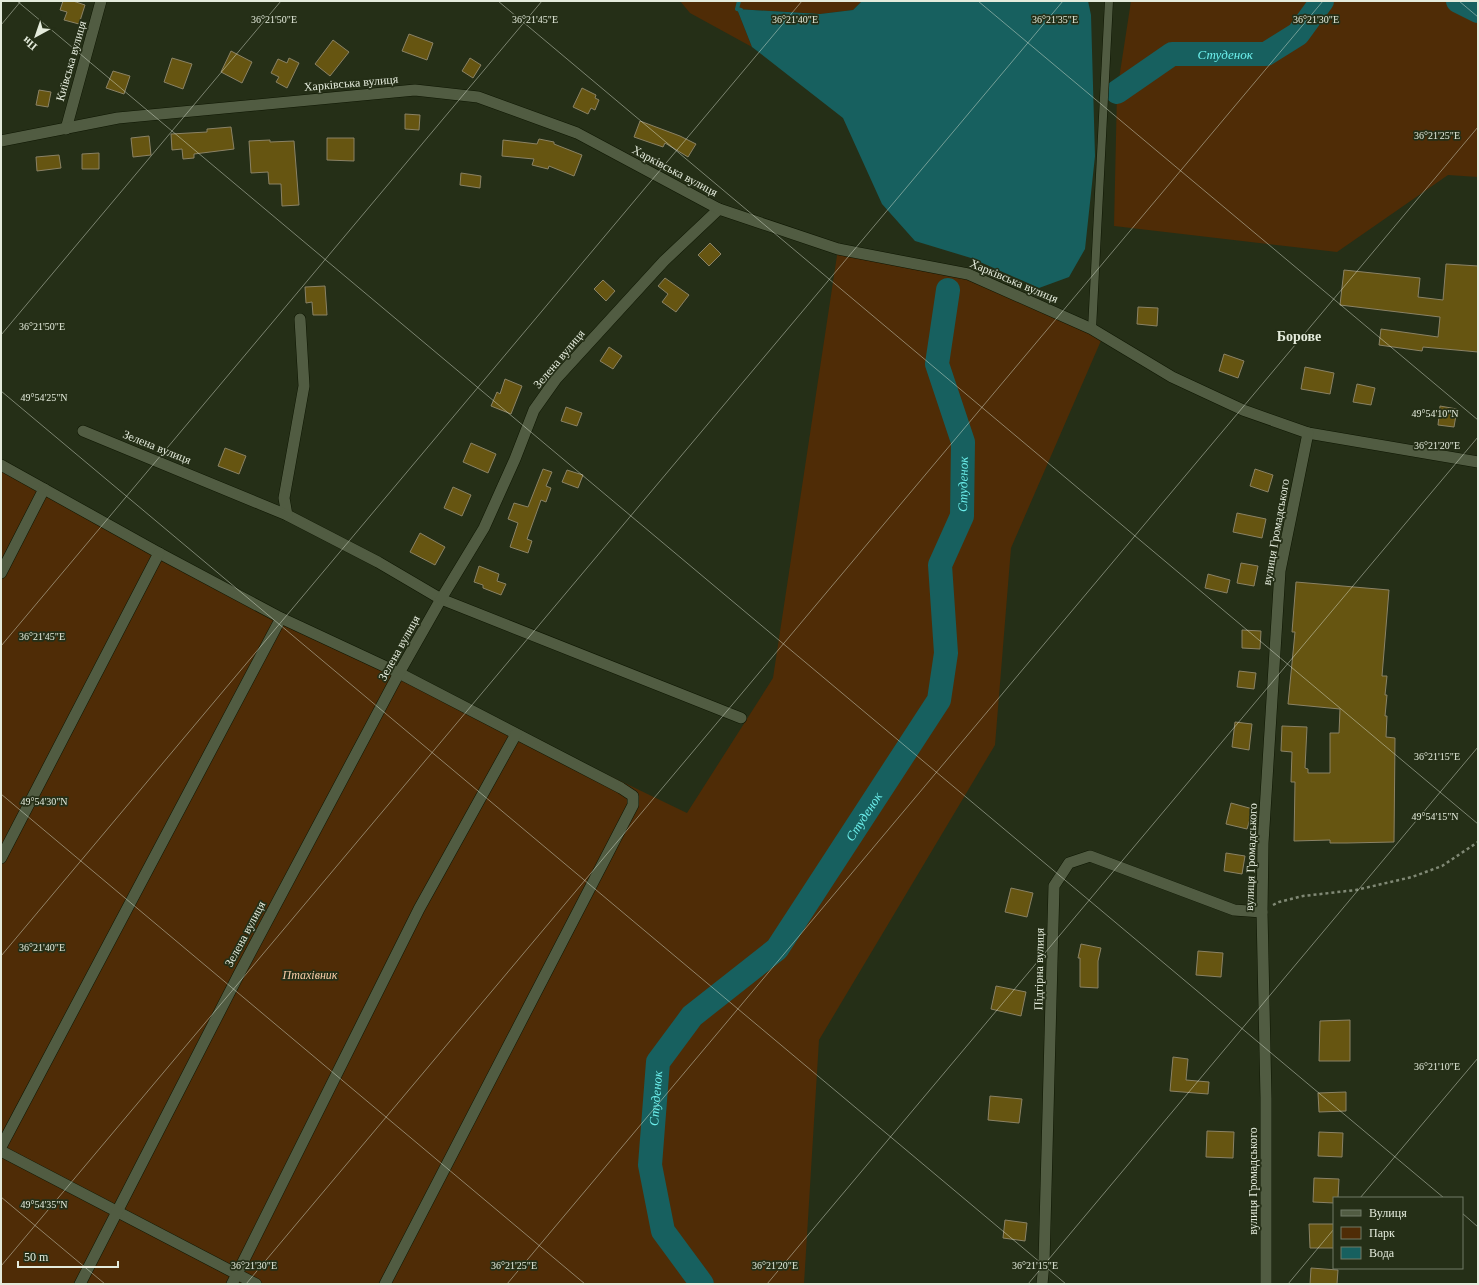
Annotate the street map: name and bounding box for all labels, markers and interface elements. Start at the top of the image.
text: 36°21'50"E [251,14,297,25]
text: 36°21'45"E [512,14,558,25]
text: 36°21'40"E [772,14,818,25]
text: 36°21'35"E [1032,14,1078,25]
text: 36°21'30"E [1293,14,1339,25]
north arrow [16,16,56,56]
street label: Київська вулиця [53,19,89,103]
text: Пн [20,34,39,53]
water label: Студенок [1198,47,1254,62]
street label: Харківська вулиця [303,72,399,94]
text: 36°21'25"E [1414,130,1460,141]
street label: Харківська вулиця [630,143,720,200]
street label: Харківська вулиця [968,256,1061,306]
text: 36°21'50"E [19,321,65,332]
street label: Зелена вулиця [530,326,588,391]
district label: Борове [1277,329,1321,344]
text: 49°54'25"N [20,392,68,403]
text: 49°54'10"N [1411,408,1459,419]
street label: Зелена вулиця [121,427,194,467]
text: 36°21'20"E [1414,440,1460,451]
water label: Студенок [955,456,970,512]
street label: вулиця Громадського [1260,478,1292,586]
street label: Зелена вулиця [375,612,423,683]
text: 36°21'45"E [19,631,65,642]
text: 36°21'15"E [1414,751,1460,762]
water label: Студенок [842,788,885,844]
text: 49°54'30"N [20,796,68,807]
street label: вулиця Громадського [1242,803,1260,911]
text: 49°54'15"N [1411,811,1459,822]
street label: Зелена вулиця [222,898,268,969]
street label: Підгірна вулиця [1031,927,1047,1010]
text: 36°21'40"E [19,942,65,953]
park label: Птахівник [282,968,338,982]
text: 36°21'10"E [1414,1061,1460,1072]
water label: Студенок [646,1069,665,1126]
street label: вулиця Громадського [1246,1127,1260,1235]
legend [1333,1197,1463,1269]
text: 49°54'35"N [20,1199,68,1210]
text: Вулиця [1369,1206,1407,1220]
text: Парк [1369,1226,1395,1240]
scale bar [18,1243,118,1269]
text: Вода [1369,1246,1395,1260]
text: 50 m [24,1250,49,1264]
text: 36°21'30"E [231,1260,277,1271]
text: 36°21'25"E [491,1260,537,1271]
text: 36°21'20"E [752,1260,798,1271]
text: 36°21'15"E [1012,1260,1058,1271]

